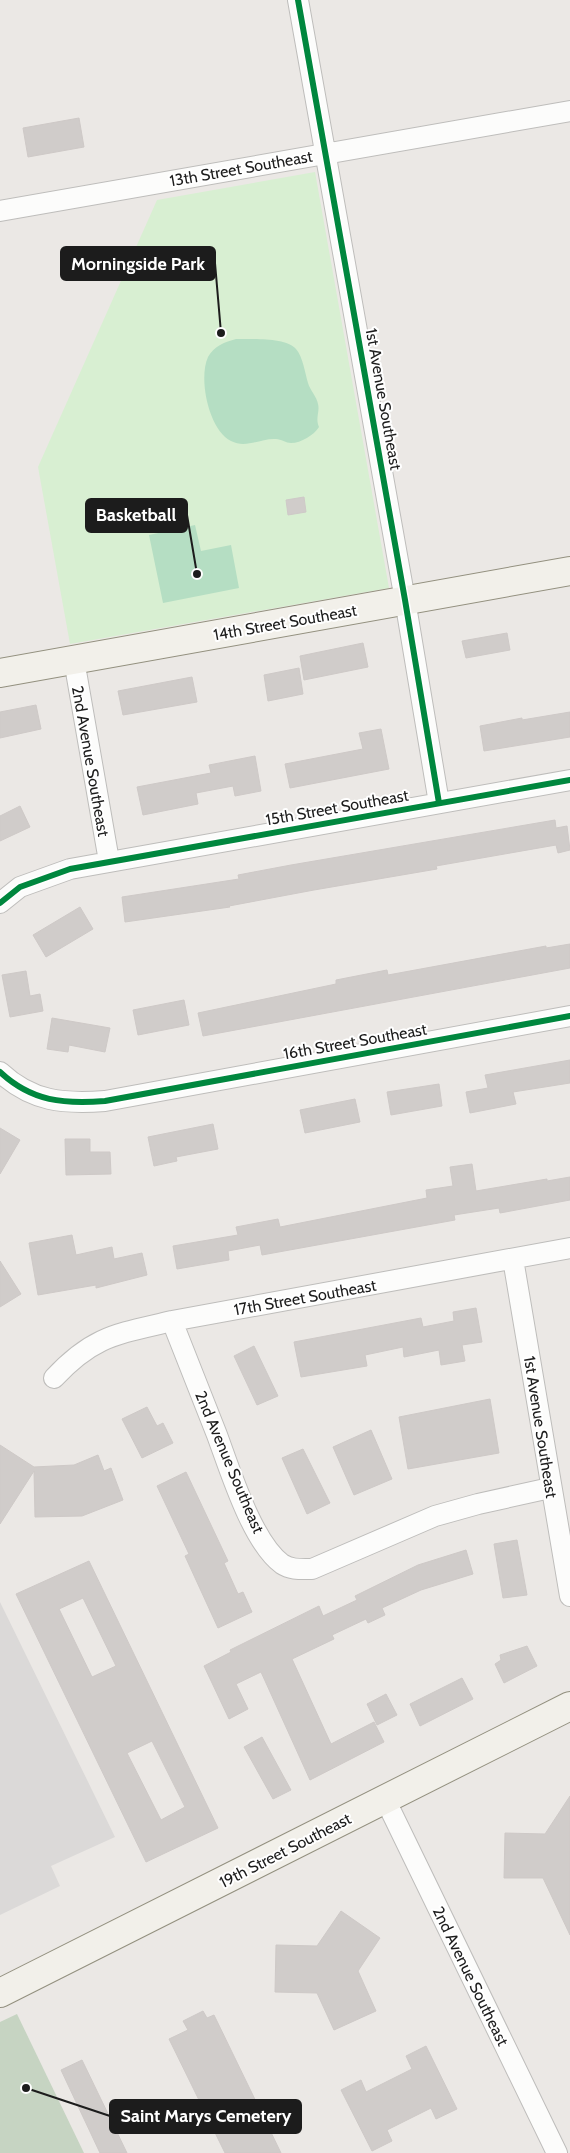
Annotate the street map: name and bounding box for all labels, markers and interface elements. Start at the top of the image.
street label: 13th Street Southeast [168,146,315,190]
callout: Morningside Park [61,247,215,280]
text: Morningside Park [71,253,205,275]
street label: 1st Avenue Southeast [362,327,405,472]
callout: Basketball [86,499,187,532]
text: Basketball [96,504,176,526]
street label: 14th Street Southeast [212,600,359,644]
street label: 2nd Avenue Southeast [68,684,113,838]
street label: 15th Street Southeast [264,785,411,829]
street label: 16th Street Southeast [282,1019,429,1063]
street label: 17th Street Southeast [232,1276,378,1319]
street label: 1st Avenue Southeast [520,1355,561,1500]
street label: 2nd Avenue Southeast [191,1388,268,1537]
street label: 19th Street Southeast [216,1809,355,1892]
street label: 2nd Avenue Southeast [429,1903,513,2050]
callout: Saint Marys Cemetery [110,2100,301,2133]
text: Saint Marys Cemetery [121,2105,292,2127]

